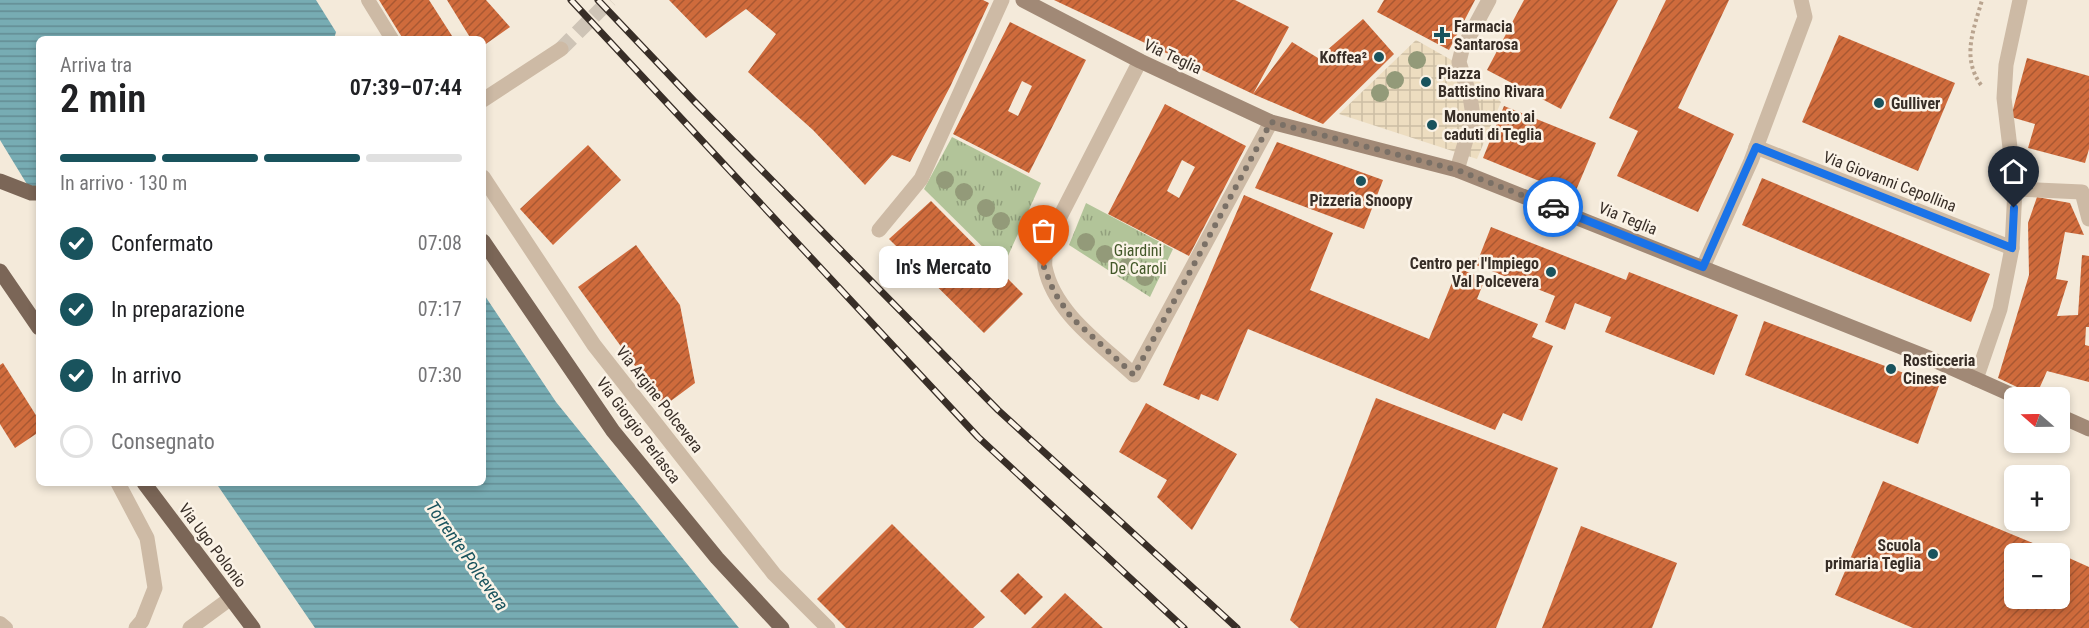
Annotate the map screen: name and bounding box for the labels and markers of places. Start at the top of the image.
place label: Farmacia Santarosa [1454,17,1519,54]
marker: Farmacia Santarosa [1435,28,1449,42]
place label: Koffea² [1320,48,1367,67]
marker: Koffea² [1372,50,1386,64]
place label: Piazza Battistino Rivara [1438,64,1545,101]
marker: Piazza Battistino Rivara [1419,75,1433,89]
place label: Gulliver [1891,94,1940,113]
marker: Gulliver [1872,96,1886,110]
place label: Monumento ai caduti di Teglia [1444,107,1542,144]
marker: Monumento ai caduti di Teglia [1425,118,1439,132]
pin [1988,146,2039,208]
marker: Pizzeria Snoopy [1354,174,1368,188]
place label: Pizzeria Snoopy [1309,191,1413,210]
pin [1018,205,1069,267]
callout: In's Mercato [879,246,1008,288]
place label: Centro per l'Impiego Val Polcevera [1410,254,1539,291]
marker: Centro per l'Impiego Val Polcevera [1544,265,1558,279]
place label: Rosticceria Cinese [1903,351,1976,388]
marker: Rosticceria Cinese [1884,362,1898,376]
place label: Scuola primaria Teglia [1825,536,1921,573]
marker: Scuola primaria Teglia [1926,547,1940,561]

